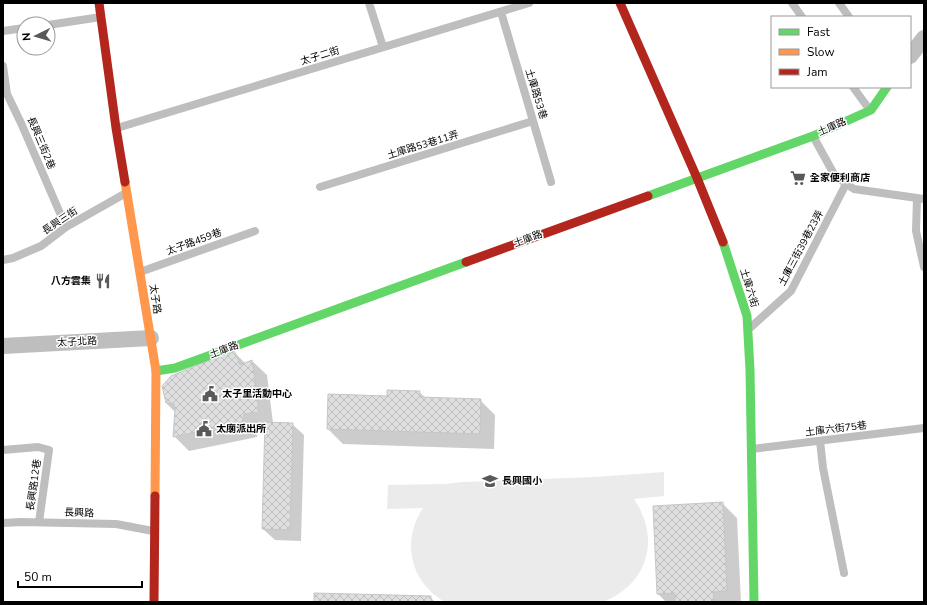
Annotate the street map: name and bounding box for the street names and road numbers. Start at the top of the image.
street label: 太子二街 [299,43,341,69]
street label: 土庫路53巷 [522,67,550,121]
street label: 長興三街2巷 [24,114,58,172]
street label: 土庫路 [815,115,849,139]
street label: 土庫路53巷11弄 [386,127,460,163]
street label: 長興三街 [40,204,80,238]
street label: 土庫三街39巷23弄 [775,208,827,288]
street label: 太子路459巷 [164,226,224,258]
street label: 土庫路 [512,227,544,251]
street label: 土庫六街 [736,267,762,309]
street label: 太子路 [146,283,164,315]
street label: 太子北路 [57,334,97,350]
street label: 土庫路 [208,338,240,362]
street label: 土庫六街75巷 [804,418,868,440]
street label: 長興路12巷 [23,458,45,512]
street label: 長興路 [64,505,94,521]

